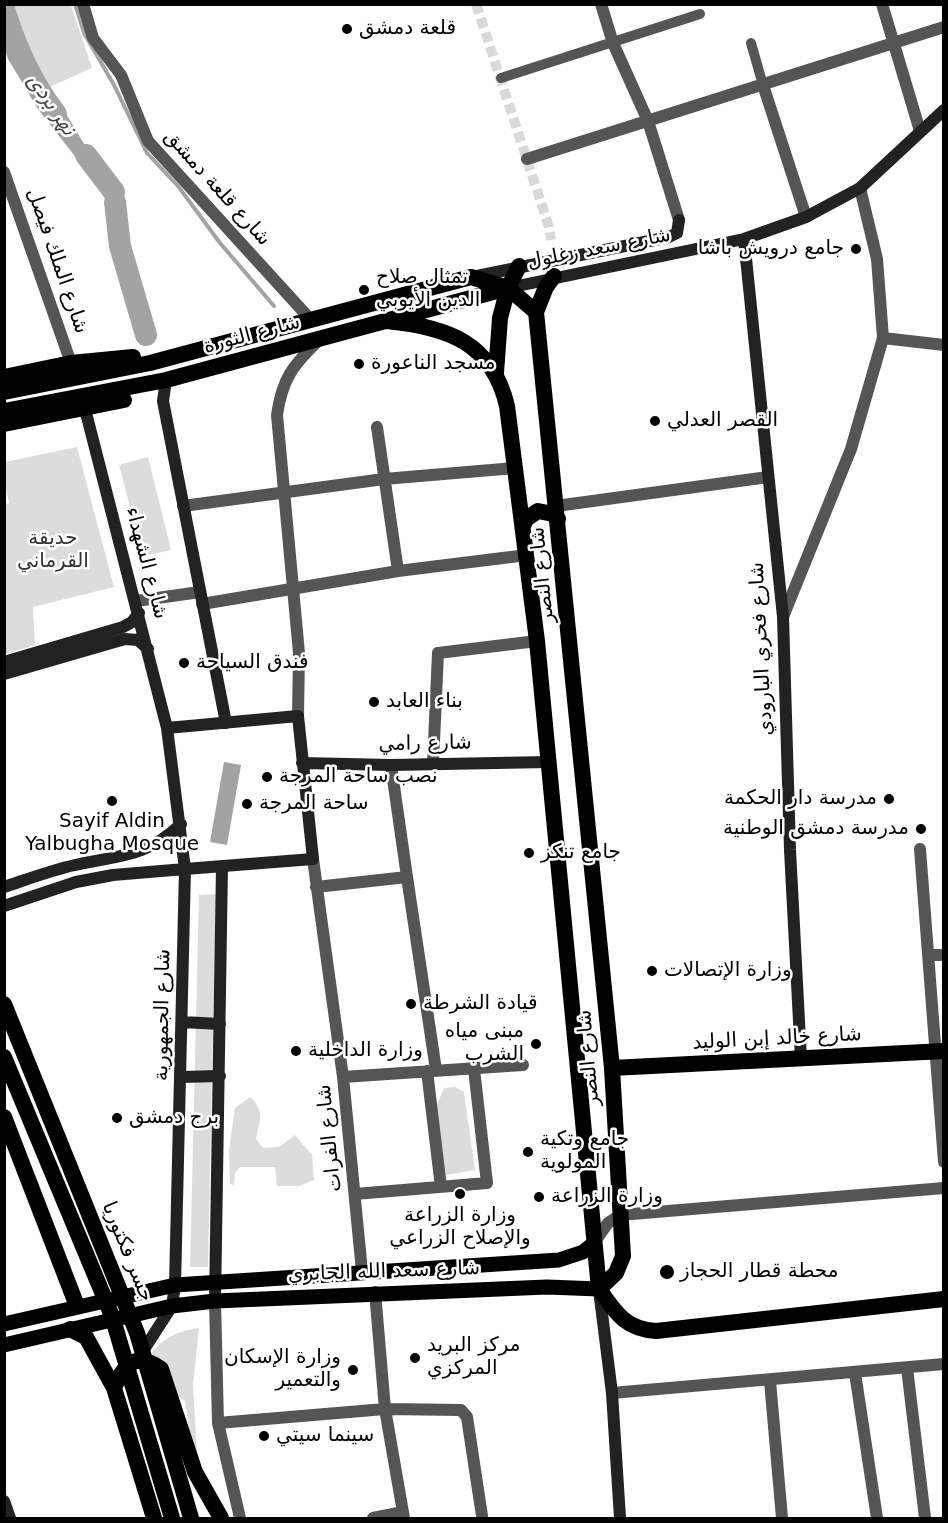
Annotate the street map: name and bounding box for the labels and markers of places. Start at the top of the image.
place label: قلعة دمشق [359,17,456,41]
marker: قلعة دمشق [340,22,354,36]
place label: جامع درويش باشا [698,237,844,261]
marker: جامع درويش باشا [849,242,863,256]
place label: تمثال صلاح الدين الأيوبي [376,266,480,313]
marker: تمثال صلاح الدين الأيوبي [357,283,371,297]
place label: مسجد الناعورة [371,352,496,376]
marker: مسجد الناعورة [352,357,366,371]
place label: القصر العدلي [667,409,778,433]
marker: القصر العدلي [648,414,662,428]
place label: فندق السياحة [196,651,309,675]
marker: فندق السياحة [177,656,191,670]
place label: بناء العابد [386,690,463,714]
marker: بناء العابد [367,695,381,709]
place label: نصب ساحة المرجة [279,765,438,789]
marker: نصب ساحة المرجة [260,770,274,784]
place label: مدرسة دار الحكمة [724,787,877,811]
place label: ساحة المرجة [259,792,369,816]
marker: مدرسة دار الحكمة [882,792,896,806]
marker: Sayif Aldin Yalbugha Mosque [105,794,119,808]
marker: ساحة المرجة [240,797,254,811]
place label: Sayif Aldin Yalbugha Mosque [25,810,199,857]
place label: مدرسة دمشق الوطنية [723,817,909,841]
marker: مدرسة دمشق الوطنية [914,822,928,836]
place label: جامع تنكز [541,841,621,865]
marker: جامع تنكز [522,846,536,860]
place label: وزارة الإتصالات [664,959,792,983]
marker: وزارة الإتصالات [645,964,659,978]
place label: قيادة الشرطة [423,992,538,1016]
marker: قيادة الشرطة [404,997,418,1011]
place label: مبنى مياه الشرب [445,1020,524,1067]
marker: مبنى مياه الشرب [529,1037,543,1051]
place label: وزارة الداخلية [308,1039,423,1063]
marker: وزارة الداخلية [289,1044,303,1058]
place label: برج دمشق [129,1106,219,1130]
marker: برج دمشق [110,1111,124,1125]
place label: جامع وتكية المولوية [540,1128,629,1175]
marker: جامع وتكية المولوية [521,1145,535,1159]
place label: وزارة الزراعة [551,1185,663,1209]
marker: وزارة الزراعة والإصلاح الزراعي [453,1187,467,1201]
marker: وزارة الزراعة [532,1190,546,1204]
place label: وزارة الزراعة والإصلاح الزراعي [389,1204,531,1251]
place label: محطة قطار الحجاز [680,1260,838,1284]
marker: محطة قطار الحجاز [658,1263,676,1281]
place label: مركز البريد المركزي [427,1334,520,1381]
place label: وزارة الإسكان والتعمير [224,1346,341,1393]
marker: مركز البريد المركزي [408,1351,422,1365]
marker: وزارة الإسكان والتعمير [346,1363,360,1377]
place label: سينما سيتي [276,1424,374,1448]
marker: سينما سيتي [257,1429,271,1443]

